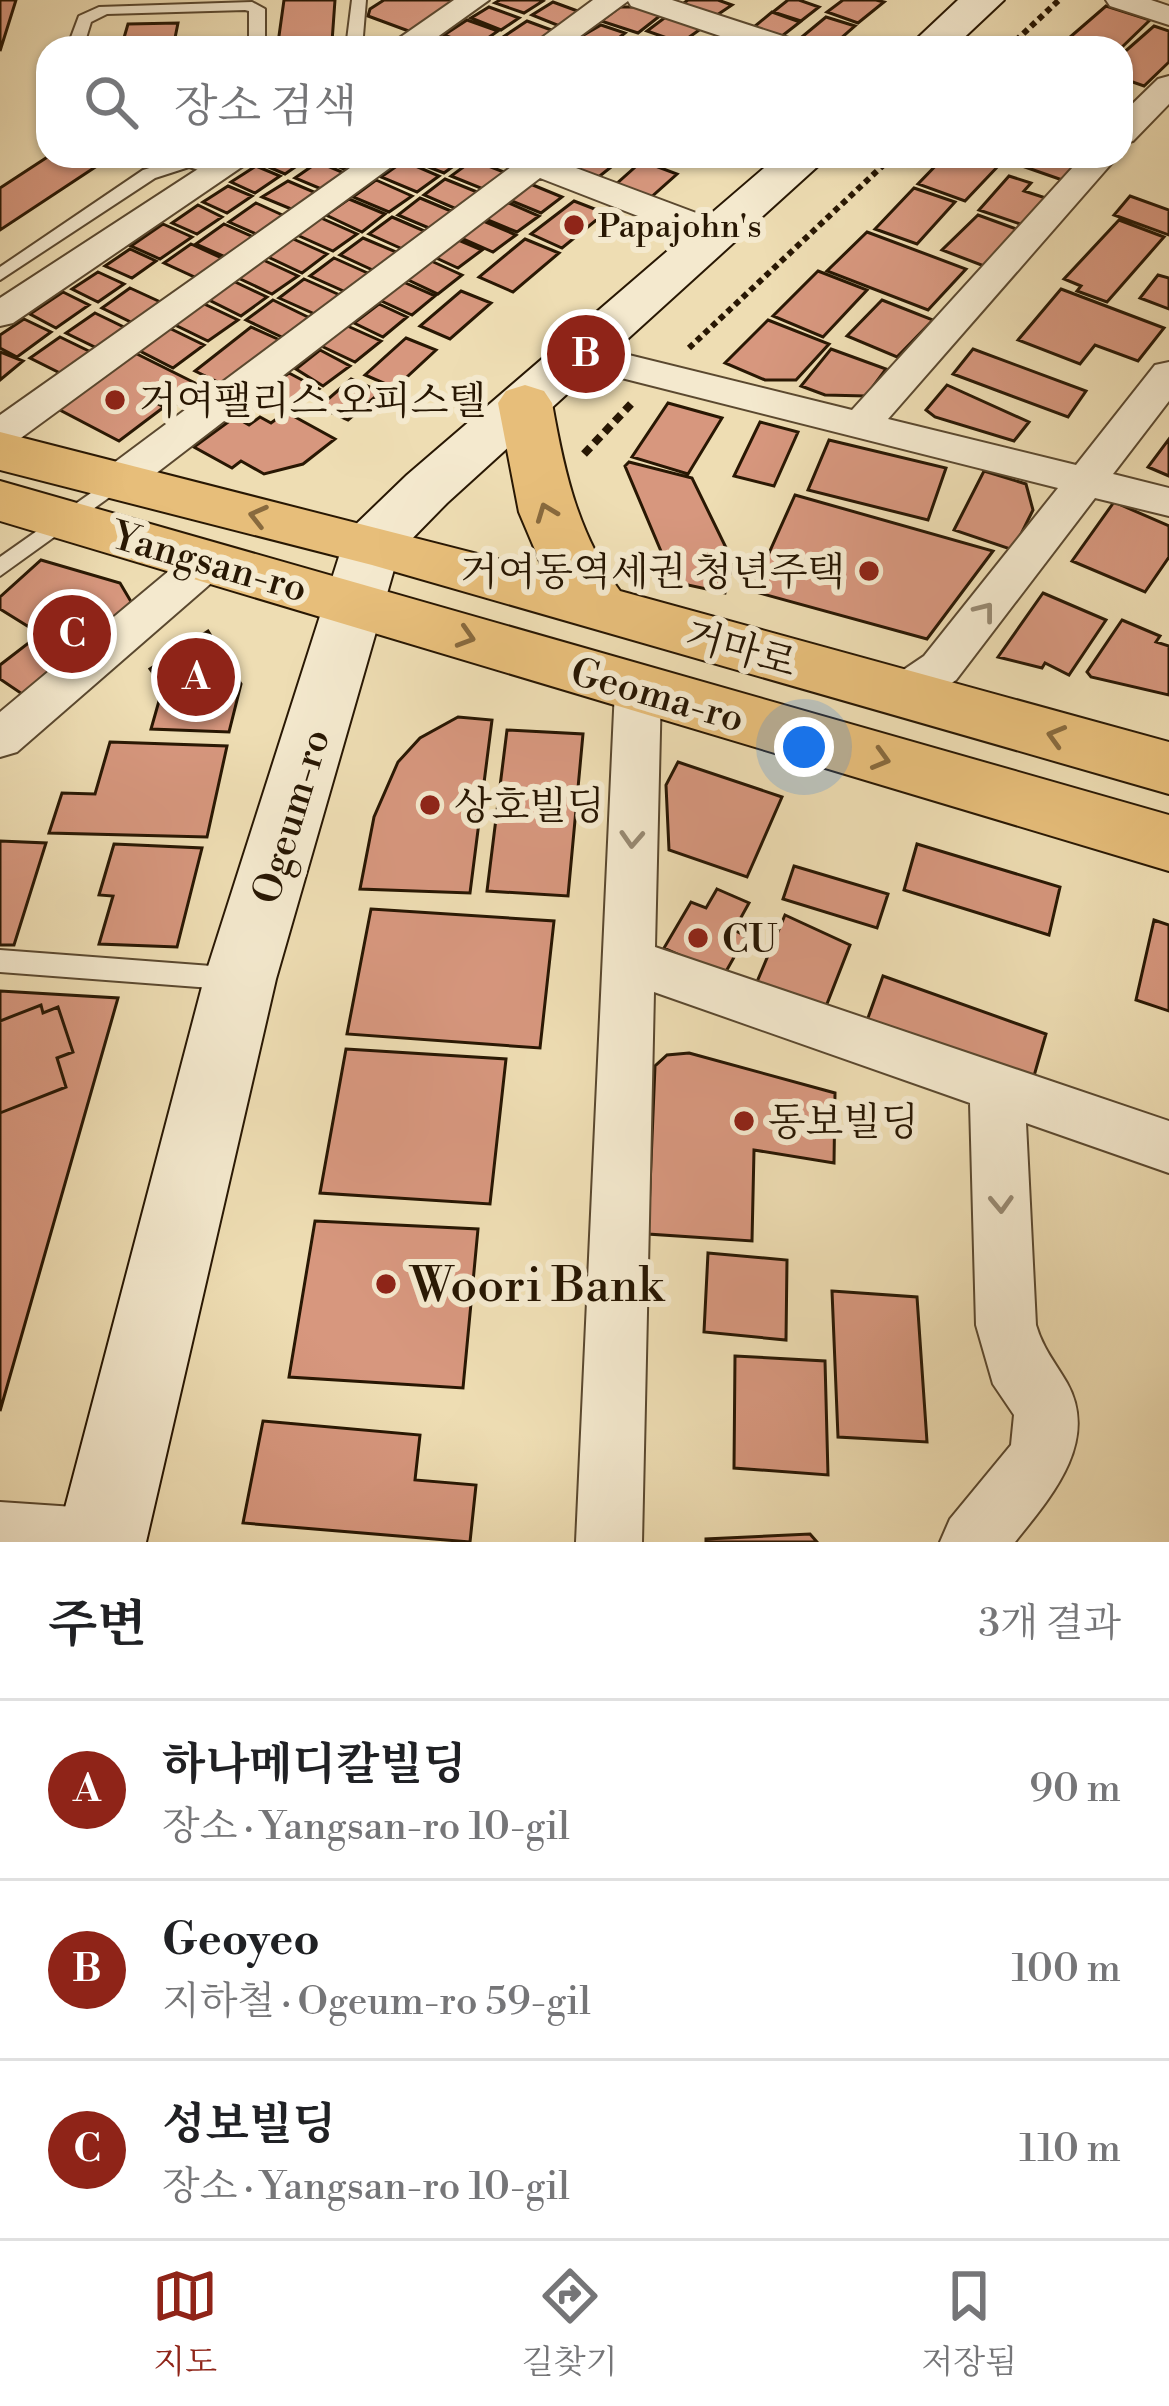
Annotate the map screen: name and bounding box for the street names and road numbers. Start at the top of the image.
street label: Yangsan-ro [104,512,312,615]
street label: 거마로 [679,611,801,690]
street label: Geoma-ro [565,648,750,744]
street label: Ogeum-ro [243,723,342,910]

